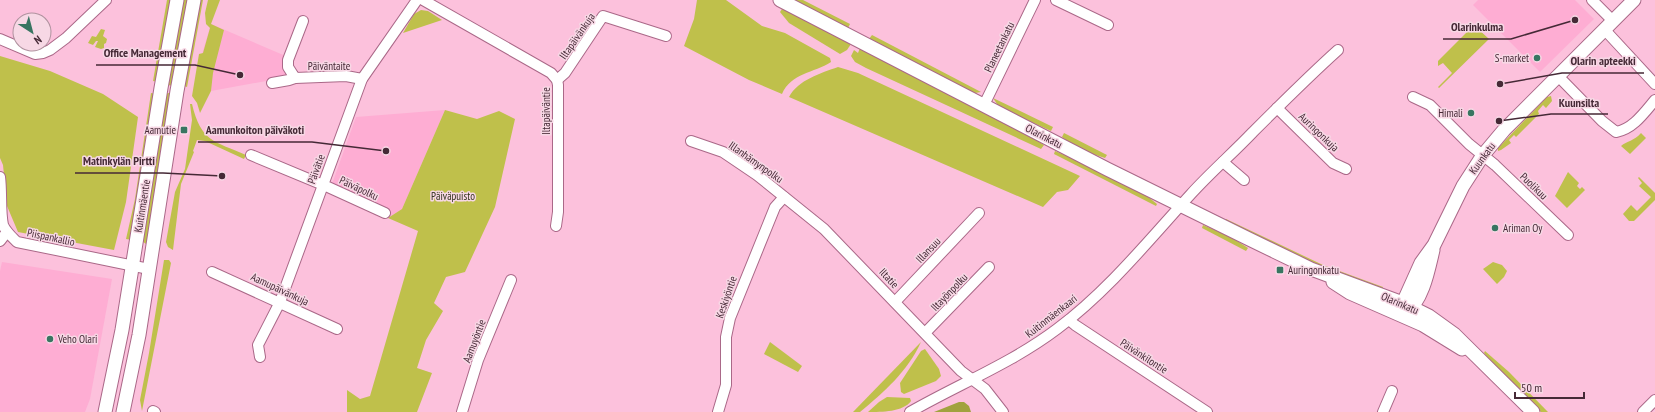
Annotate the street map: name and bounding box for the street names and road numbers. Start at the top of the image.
street label: Iltapäivänkuja [556,10,598,62]
street label: Planeetankatu [981,19,1017,75]
street label: Päiväntaite [308,59,351,73]
street label: Iltapäiväntie [539,87,553,135]
street label: Auringonkuja [1296,109,1342,155]
street label: Olarinkatu [1023,121,1065,151]
street label: Illanhämynpolku [726,138,786,186]
street label: Kuunkatu [1466,139,1498,177]
street label: Päivätie [304,152,328,186]
street label: Puolikuu [1517,170,1551,203]
street label: Päiväpolku [337,173,381,203]
street label: Kuitinmäentie [131,178,153,234]
street label: Piispankallio [26,225,76,249]
street label: Illansuu [912,234,944,266]
street label: Iltatie [876,265,902,291]
street label: Aamupäivänkuja [249,269,311,309]
street label: Iltayönpolku [927,270,971,314]
street label: Keskiyöntie [712,274,740,320]
street label: Olarinkatu [1379,289,1421,317]
street label: Kuitinmäenkaari [1022,291,1080,341]
street label: Aamuyöntie [459,317,489,365]
street label: Päivänkilontie [1118,335,1171,377]

